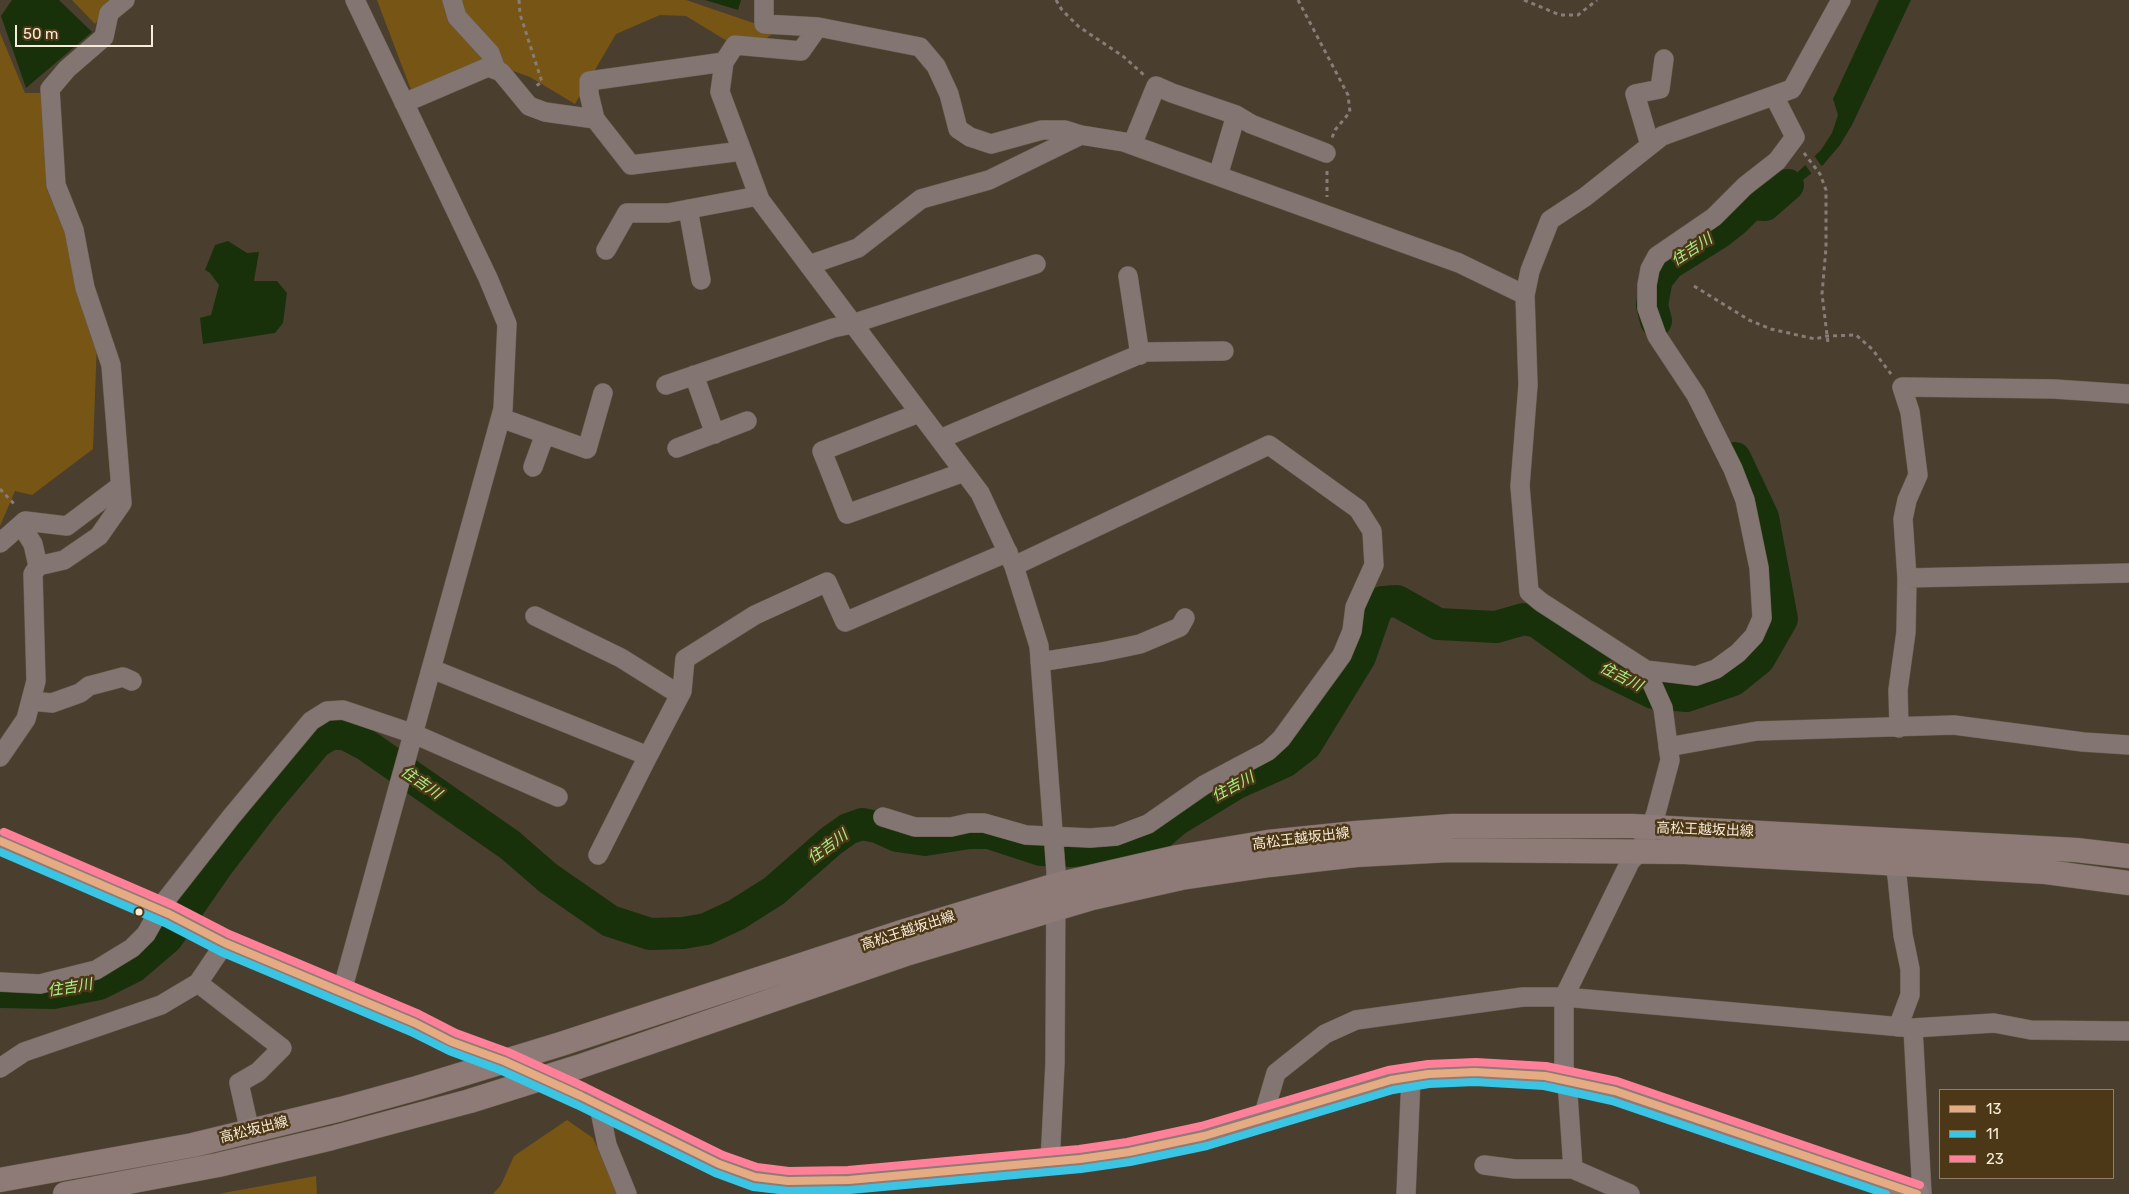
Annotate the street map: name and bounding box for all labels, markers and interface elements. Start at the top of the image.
scale bar [18,15,155,47]
text: 50 m [23,25,58,43]
water label: 住吉川 [1668,230,1716,270]
water label: 住吉川 [1597,659,1645,695]
water label: 住吉川 [397,763,445,803]
water label: 住吉川 [1209,768,1257,806]
street label: 高松王越坂出線 [1656,820,1754,840]
street label: 高松王越坂出線 [1251,825,1351,853]
water label: 住吉川 [805,826,851,868]
unlabelled marker [134,907,144,917]
street label: 高松王越坂出線 [859,908,957,954]
water label: 住吉川 [46,976,94,1000]
legend [1939,1089,2114,1179]
text: 13 [1986,1100,2001,1118]
street label: 高松坂出線 [218,1113,290,1147]
text: 11 [1986,1125,1999,1143]
text: 23 [1986,1150,2004,1168]

